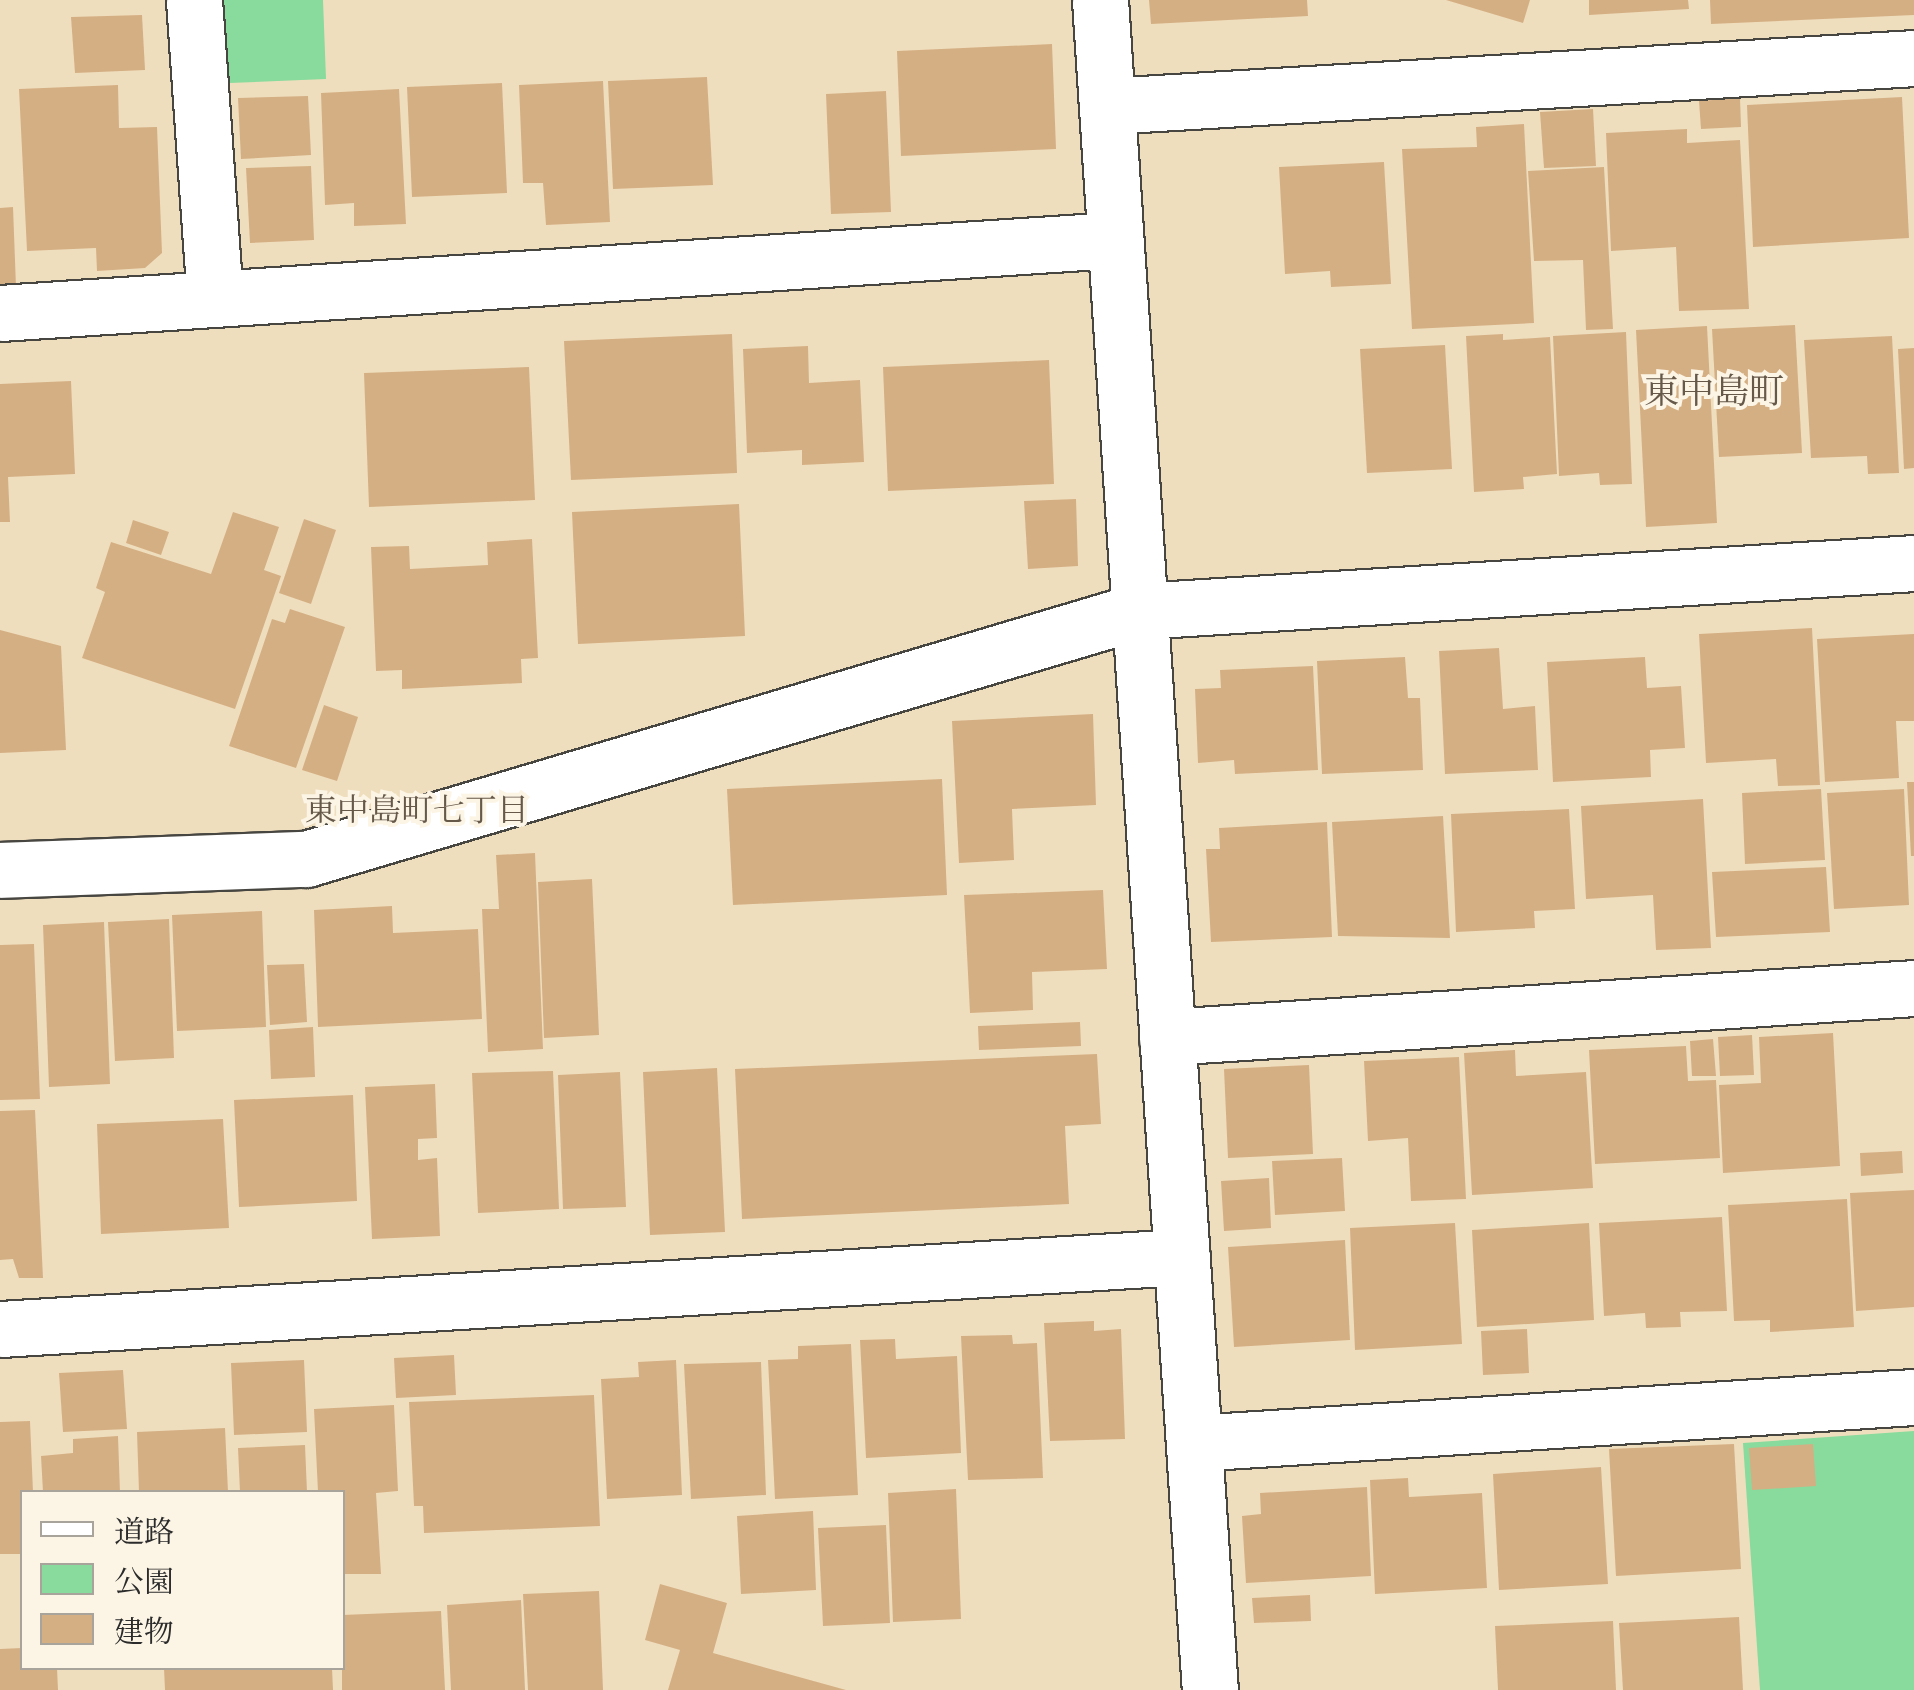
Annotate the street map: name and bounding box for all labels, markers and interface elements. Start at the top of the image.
district label: 東中島町 [1644,370,1784,412]
district label: 東中島町七丁目 [305,791,529,829]
legend [20,1490,345,1670]
text: 道路 [114,1513,174,1550]
text: 公園 [114,1563,174,1600]
text: 建物 [114,1613,174,1650]

